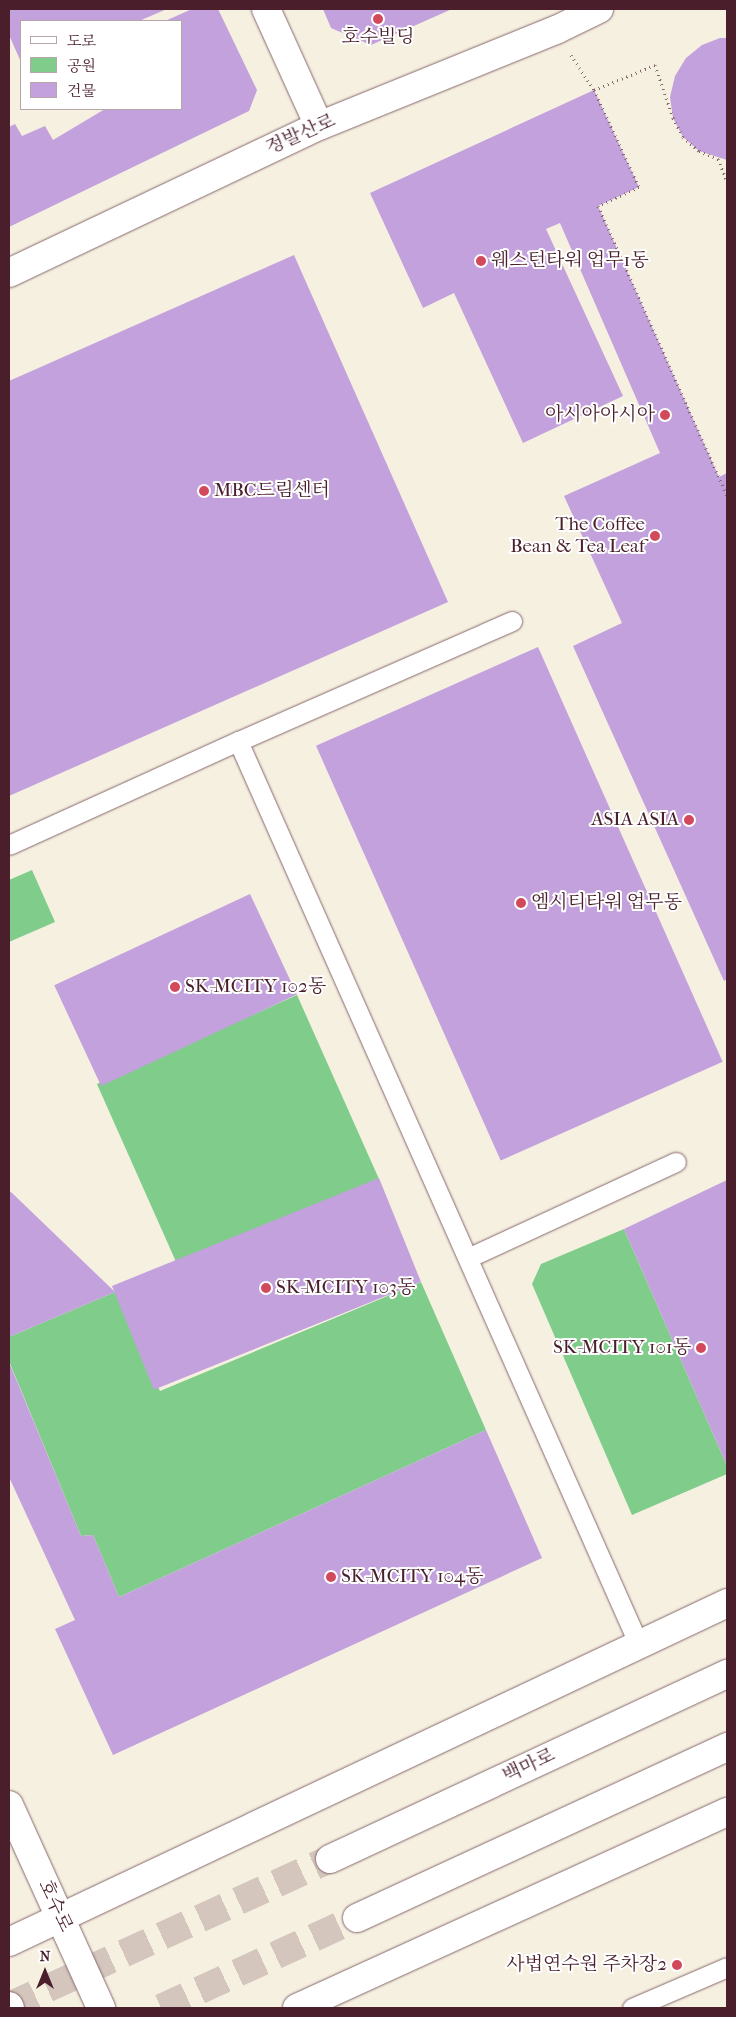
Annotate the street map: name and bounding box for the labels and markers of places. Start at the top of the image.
marker: 호수빌딩 [372,13,384,25]
place label: 호수빌딩 [341,27,415,49]
place label: 웨스턴타워 업무1동 [491,250,649,272]
marker: 웨스턴타워 업무1동 [475,255,487,267]
place label: 아시아아시아 [545,404,655,426]
marker: 아시아아시아 [659,409,671,421]
place label: MBC드림센터 [214,480,330,502]
marker: MBC드림센터 [198,485,210,497]
place label: The Coffee Bean & Tea Leaf [510,514,645,558]
marker: The Coffee Bean & Tea Leaf [649,530,661,542]
place label: ASIA ASIA [591,809,679,831]
marker: ASIA ASIA [683,814,695,826]
place label: 엠시티타워 업무동 [531,892,682,914]
marker: 엠시티타워 업무동 [515,897,527,909]
place label: SK-MCITY 102동 [185,976,326,998]
marker: SK-MCITY 102동 [169,981,181,993]
place label: SK-MCITY 103동 [276,1277,415,1299]
marker: SK-MCITY 103동 [260,1282,272,1294]
place label: SK-MCITY 101동 [553,1337,691,1359]
marker: SK-MCITY 101동 [695,1342,707,1354]
place label: SK-MCITY 104동 [341,1566,483,1588]
marker: SK-MCITY 104동 [325,1571,337,1583]
place label: 사법연수원 주차장2 [506,1954,667,1976]
marker: 사법연수원 주차장2 [671,1959,683,1971]

